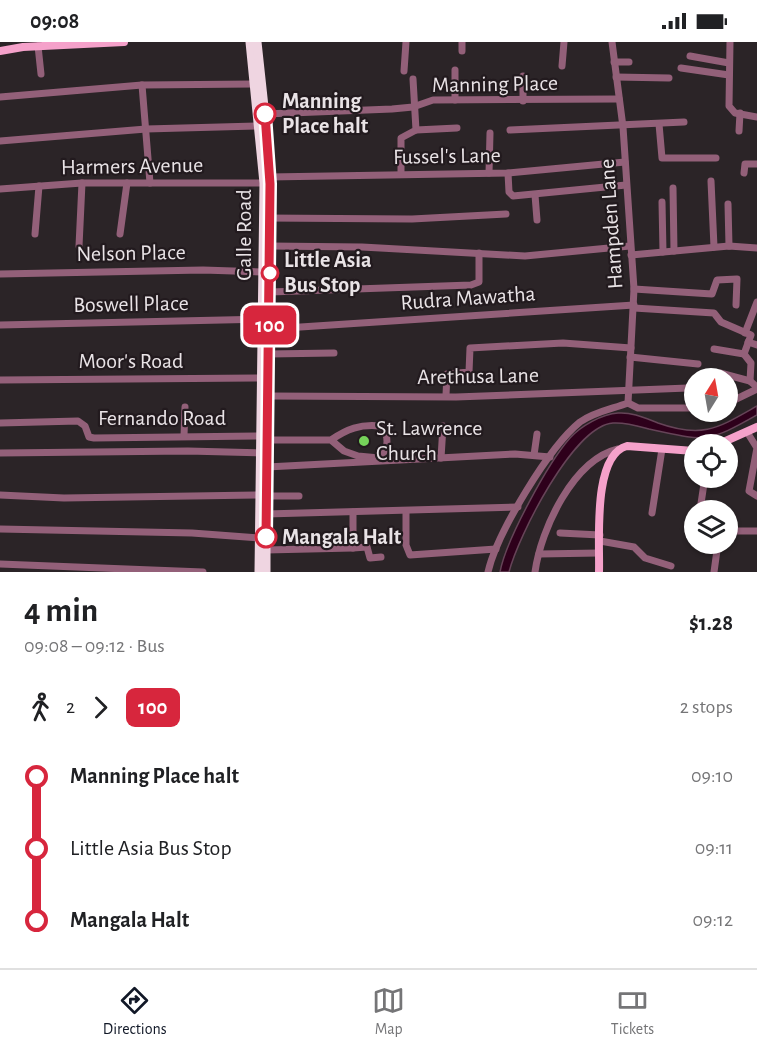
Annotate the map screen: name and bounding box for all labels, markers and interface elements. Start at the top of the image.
text: 09:08 [30,10,79,32]
street label: Manning Place [432,72,558,96]
place label: Manning Place halt [282,90,369,137]
marker: Manning Place halt [254,103,276,125]
street label: Fussel's Lane [393,144,501,168]
street label: Harmers Avenue [61,154,203,178]
street label: Hampden Lane [595,158,627,290]
street label: Galle Road [233,189,255,281]
street label: Nelson Place [76,241,186,265]
place label: Little Asia Bus Stop [284,249,372,296]
marker: Little Asia Bus Stop [261,264,279,282]
street label: Rudra Mawatha [400,282,536,314]
street label: Boswell Place [73,292,189,316]
line badge: 100 [236,306,304,344]
text: 100 [255,315,285,336]
street label: Moor's Road [78,350,184,372]
street label: Arethusa Lane [417,364,539,388]
north arrow [684,368,738,422]
map controls [684,368,738,554]
street label: Fernando Road [98,407,226,429]
place label: St. Lawrence Church [376,417,482,464]
marker: St. Lawrence Church [357,434,371,448]
button: locate [684,434,738,488]
button: layers [684,500,738,554]
marker: Mangala Halt [255,526,277,548]
place label: Mangala Halt [282,526,402,548]
text: 4 min [24,595,98,628]
text: $1.28 [689,612,733,634]
text: 09:08 – 09:12 · Bus [24,636,165,656]
icon: walk [24,691,57,724]
icon: forward [84,691,117,724]
text: 2 [66,697,75,717]
text: 100 [138,697,168,718]
text: 2 stops [680,697,733,717]
text: Manning Place halt [70,765,239,787]
text: 09:10 [691,766,733,786]
text: Little Asia Bus Stop [70,837,232,859]
text: 09:11 [695,838,733,858]
text: Mangala Halt [70,909,189,931]
text: 09:12 [692,910,733,930]
tab: Directions [103,984,167,1039]
tab: Map [372,984,405,1039]
tab: Tickets [611,984,654,1039]

